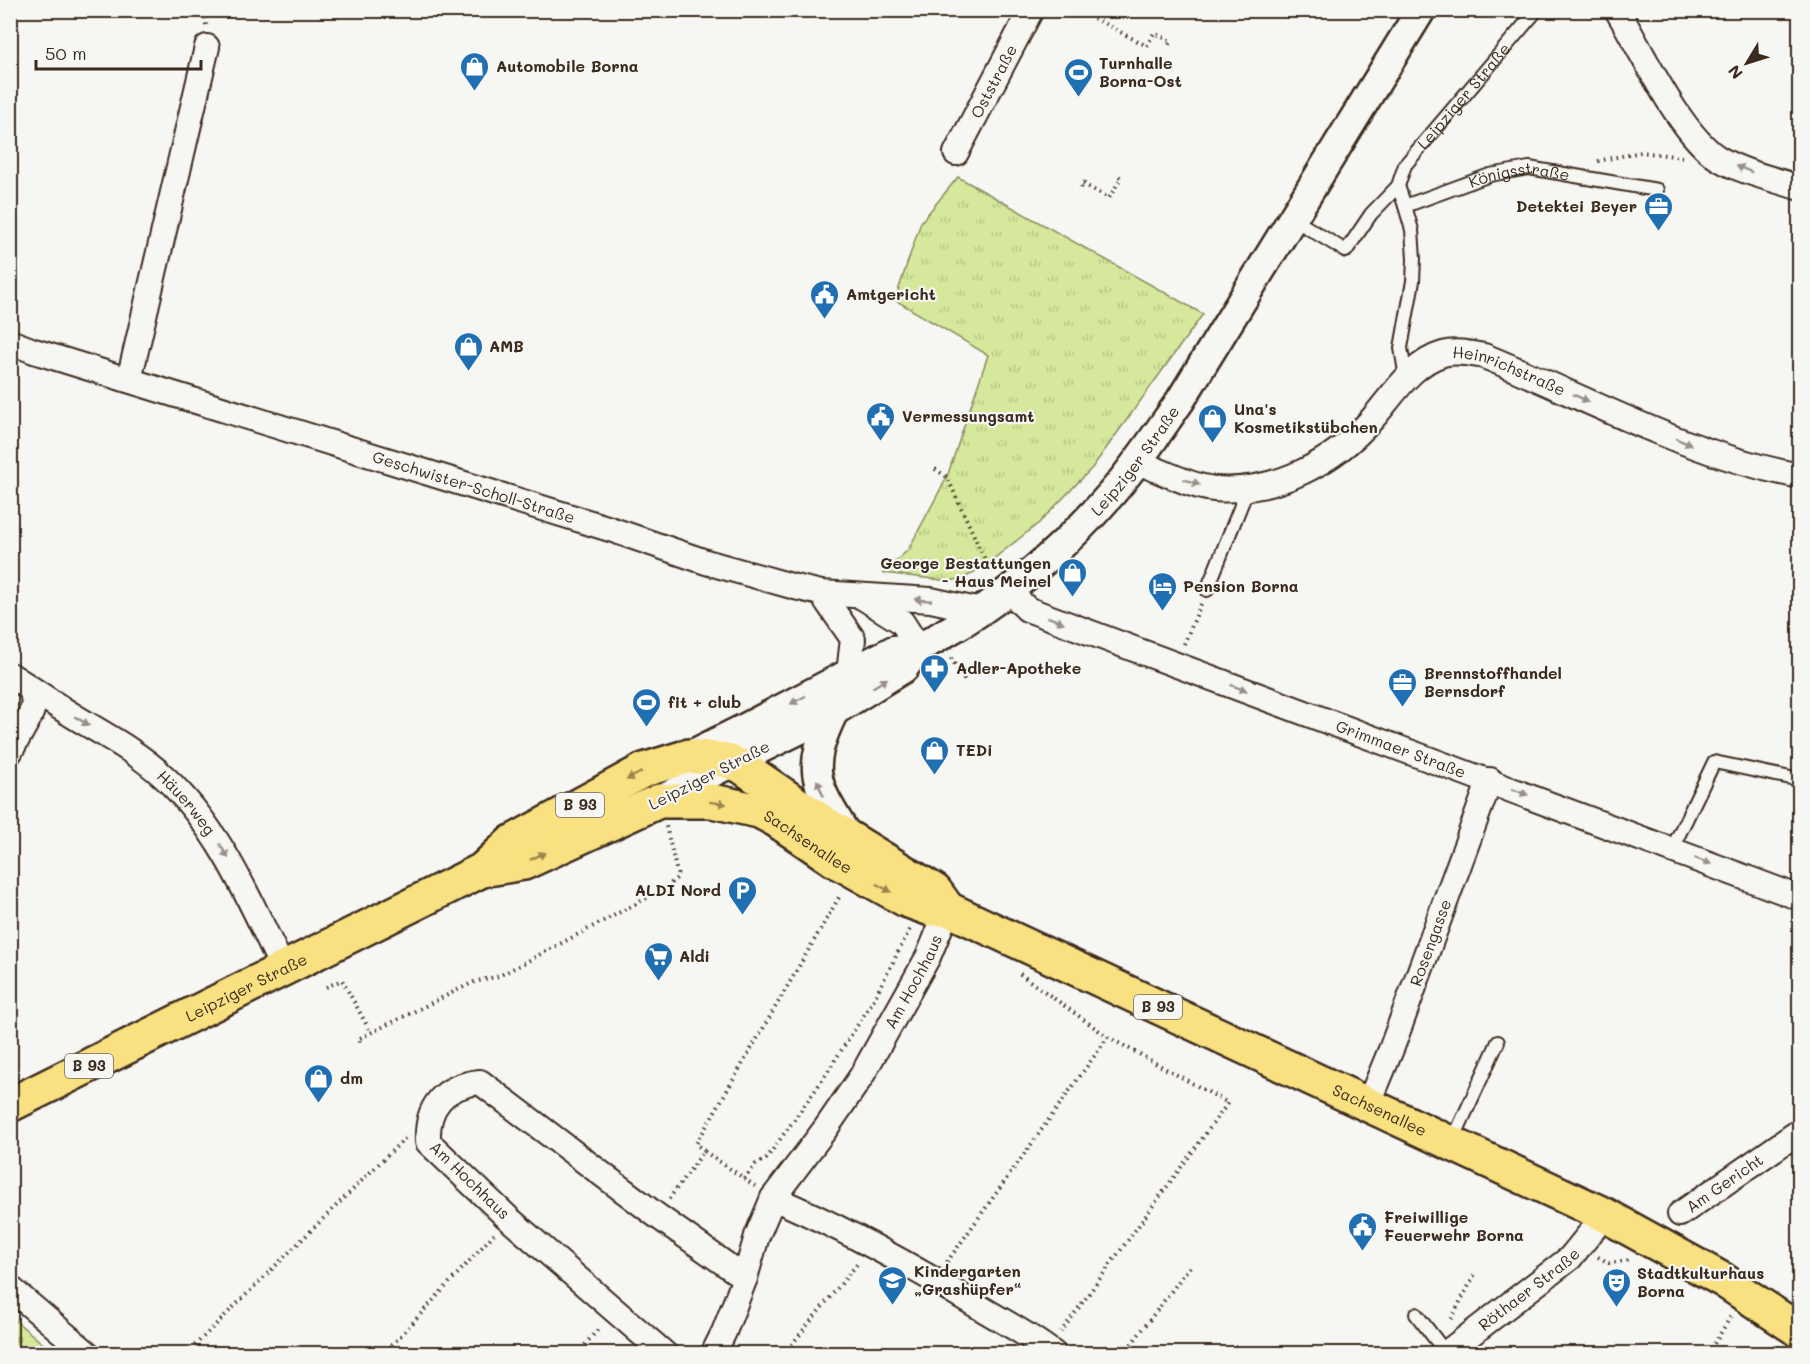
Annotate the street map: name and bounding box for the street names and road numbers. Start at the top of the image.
street label: Leipziger Straße [1412,38,1514,153]
street label: Oststraße [965,41,1021,122]
street label: Königsstraße [1465,157,1571,192]
street label: Heinrichstraße [1452,341,1569,400]
street label: Leipziger Straße [1086,401,1183,520]
street label: Geschwister-Scholl-Straße [370,445,578,528]
street label: Grimmaer Straße [1333,714,1469,782]
street label: Leipziger Straße [645,735,773,814]
street label: Häuerweg [153,765,221,839]
road number: B 93 [556,793,604,817]
street label: Sachsenallee [760,805,856,878]
street label: Rosengasse [1404,896,1455,989]
street label: Am Hochhaus [879,931,946,1032]
street label: Leipziger Straße [182,948,311,1026]
road number: B 93 [1134,995,1182,1019]
road number: B 93 [65,1054,113,1078]
street label: Sachsenallee [1329,1079,1430,1141]
street label: Am Hochhaus [426,1136,515,1223]
street label: Am Gericht [1681,1149,1767,1217]
street label: Röthaer Straße [1474,1243,1584,1335]

